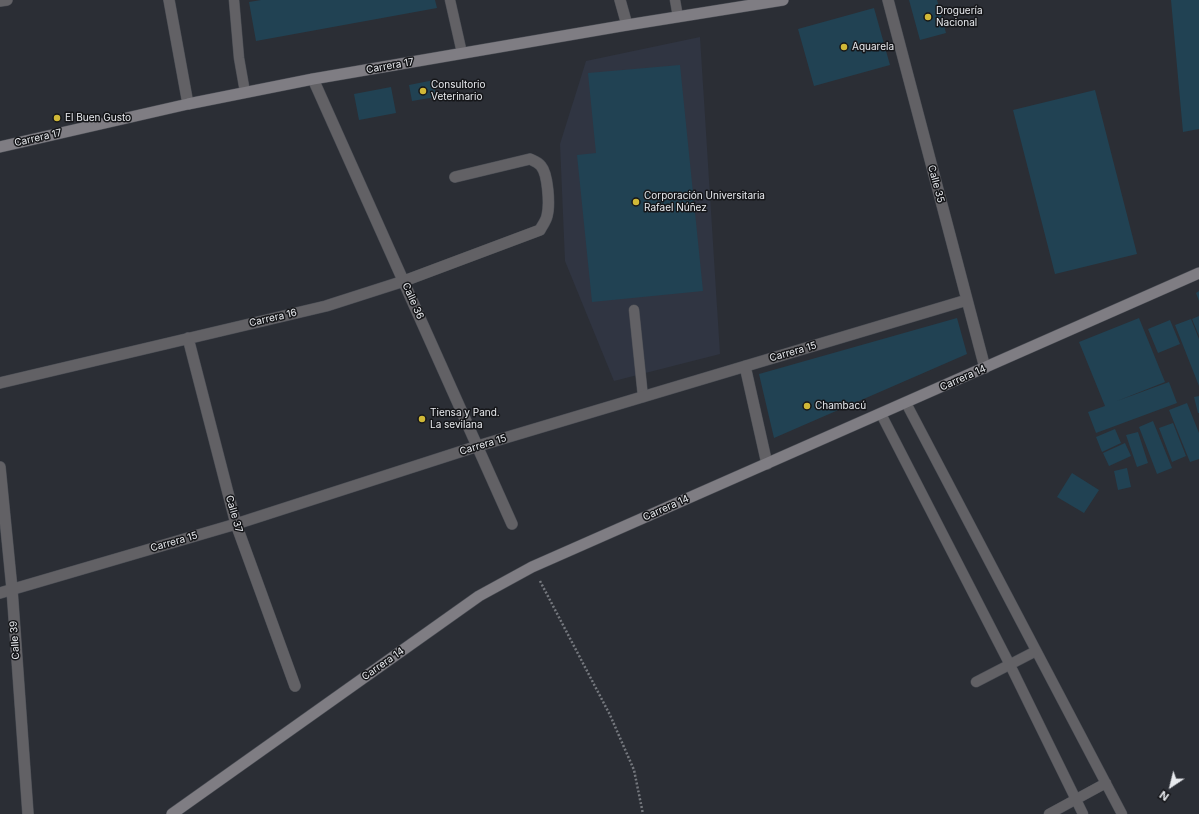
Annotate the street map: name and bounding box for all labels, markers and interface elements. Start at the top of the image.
place label: Droguería Nacional [936,5,983,28]
marker: Droguería Nacional [923,12,933,22]
place label: Aquarela [852,41,894,53]
marker: Aquarela [839,42,849,52]
street label: Carrera 17 [365,56,415,76]
place label: Consultorio Veterinario [431,79,485,102]
marker: Consultorio Veterinario [418,86,428,96]
place label: El Buen Gusto [65,112,131,124]
marker: El Buen Gusto [52,113,62,123]
street label: Carrera 17 [13,127,63,149]
street label: Calle 35 [925,164,947,204]
place label: Corporación Universitaria Rafael Núñez [644,190,765,214]
marker: Corporación Universitaria Rafael Núñez [631,197,641,207]
street label: Calle 36 [400,281,426,321]
street label: Carrera 16 [248,307,298,329]
street label: Carrera 15 [768,340,818,364]
street label: Carrera 14 [938,363,988,393]
place label: Chambacú [815,400,866,412]
marker: Chambacú [802,401,812,411]
place label: Tiensa y Pand. La sevilana [430,407,500,430]
marker: Tiensa y Pand. La sevilana [417,414,427,424]
street label: Carrera 15 [458,432,508,458]
street label: Carrera 14 [641,493,691,523]
street label: Calle 37 [223,494,245,534]
street label: Carrera 15 [149,530,199,554]
street label: Calle 39 [8,620,22,660]
street label: Carrera 14 [359,645,407,683]
north arrow [1151,766,1191,806]
text: N [1157,788,1172,804]

